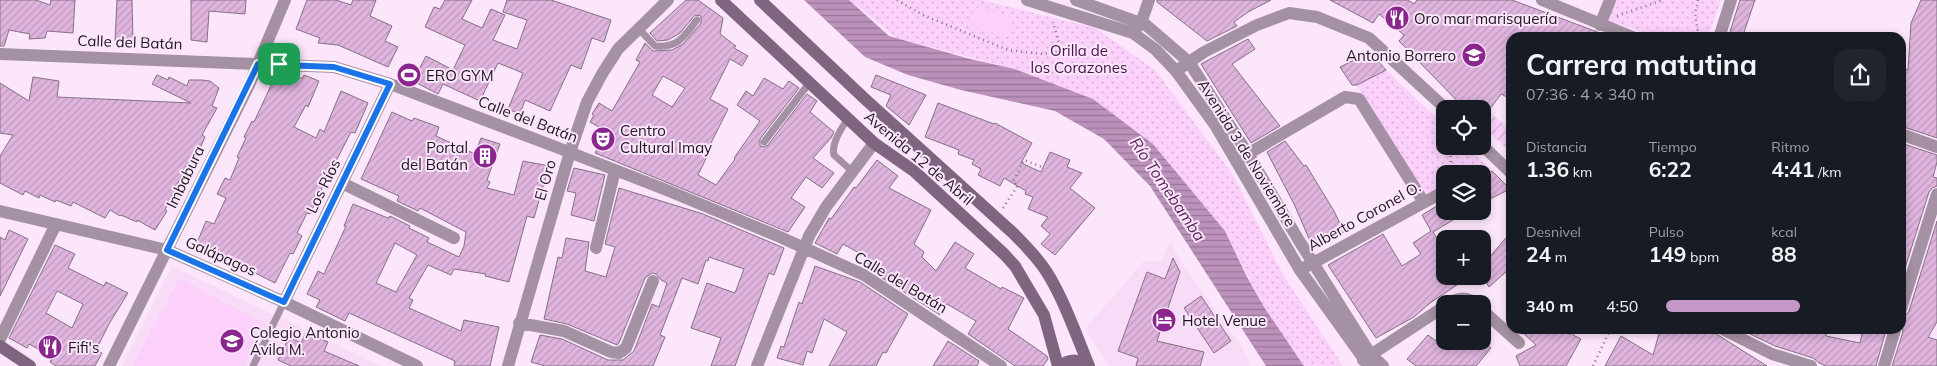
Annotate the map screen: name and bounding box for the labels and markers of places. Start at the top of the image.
restaurant icon: Oro mar marisquería [1384,5,1410,31]
place label: Oro mar marisquería [1414,9,1557,28]
school or university icon: Antonio Borrero [1461,42,1487,68]
pin [258,43,300,85]
place label: Antonio Borrero [1346,46,1456,65]
sports icon: ERO GYM [396,62,422,88]
place label: ERO GYM [426,66,494,85]
place label: Centro Cultural Imay [620,121,712,157]
theatre icon: Centro Cultural Imay [590,126,616,152]
place label: Portal del Batán [401,138,468,174]
building icon: Portal del Batán [472,143,498,169]
hotel icon: Hotel Venue [1151,307,1177,333]
place label: Hotel Venue [1182,311,1266,330]
place label: Colegio Antonio Ávila M. [250,323,360,359]
school or university icon: Colegio Antonio Ávila M. [219,328,245,354]
restaurant icon: Fifi's [37,334,63,360]
place label: Fifi's [68,338,99,357]

